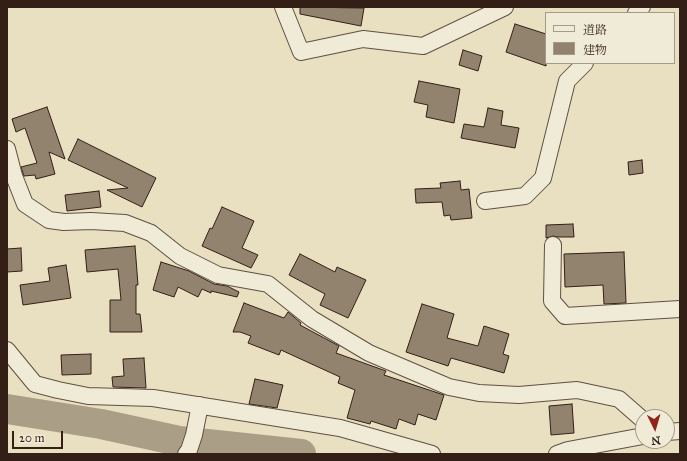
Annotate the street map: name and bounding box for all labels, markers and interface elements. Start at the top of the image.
legend [545,12,675,64]
text: 道路 [583,23,607,37]
text: 建物 [583,43,607,57]
north arrow [635,409,675,449]
scale bar [14,423,65,449]
text: 20 m [19,431,45,445]
text: N [651,434,661,447]

